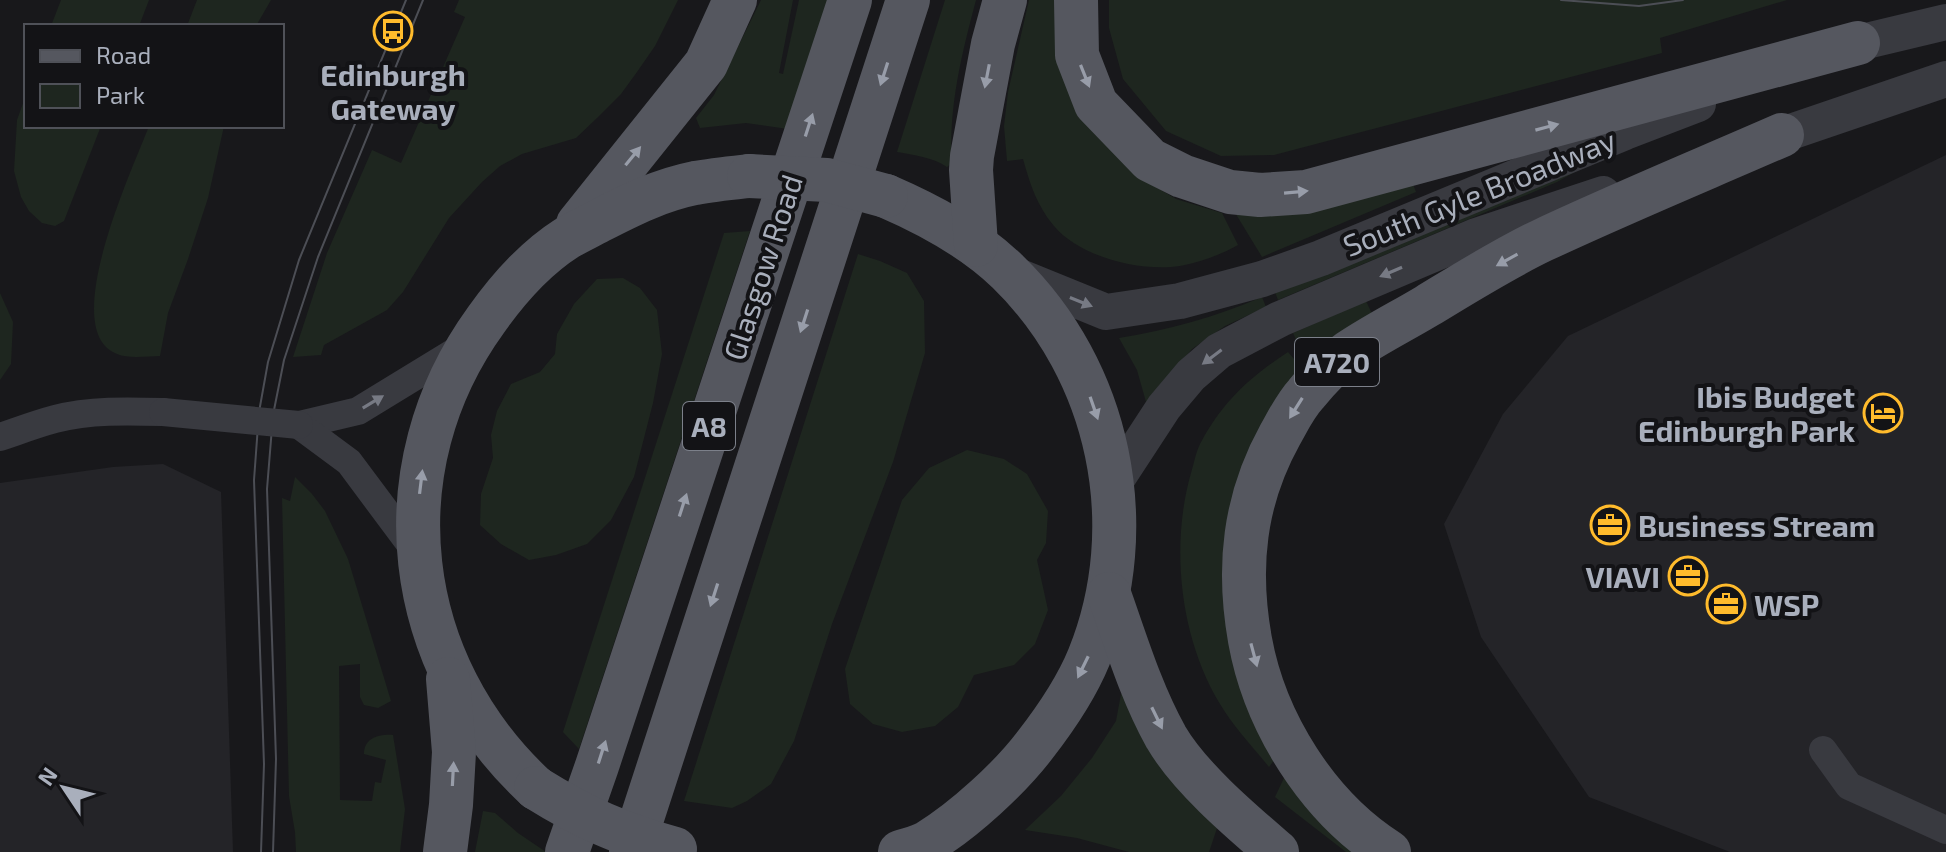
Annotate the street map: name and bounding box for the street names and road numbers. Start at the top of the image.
street label: South Gyle Broadway [1337,121,1621,263]
street label: Glasgow Road [715,170,809,364]
road number: A720 [1295,338,1379,386]
road number: A8 [683,402,735,450]

